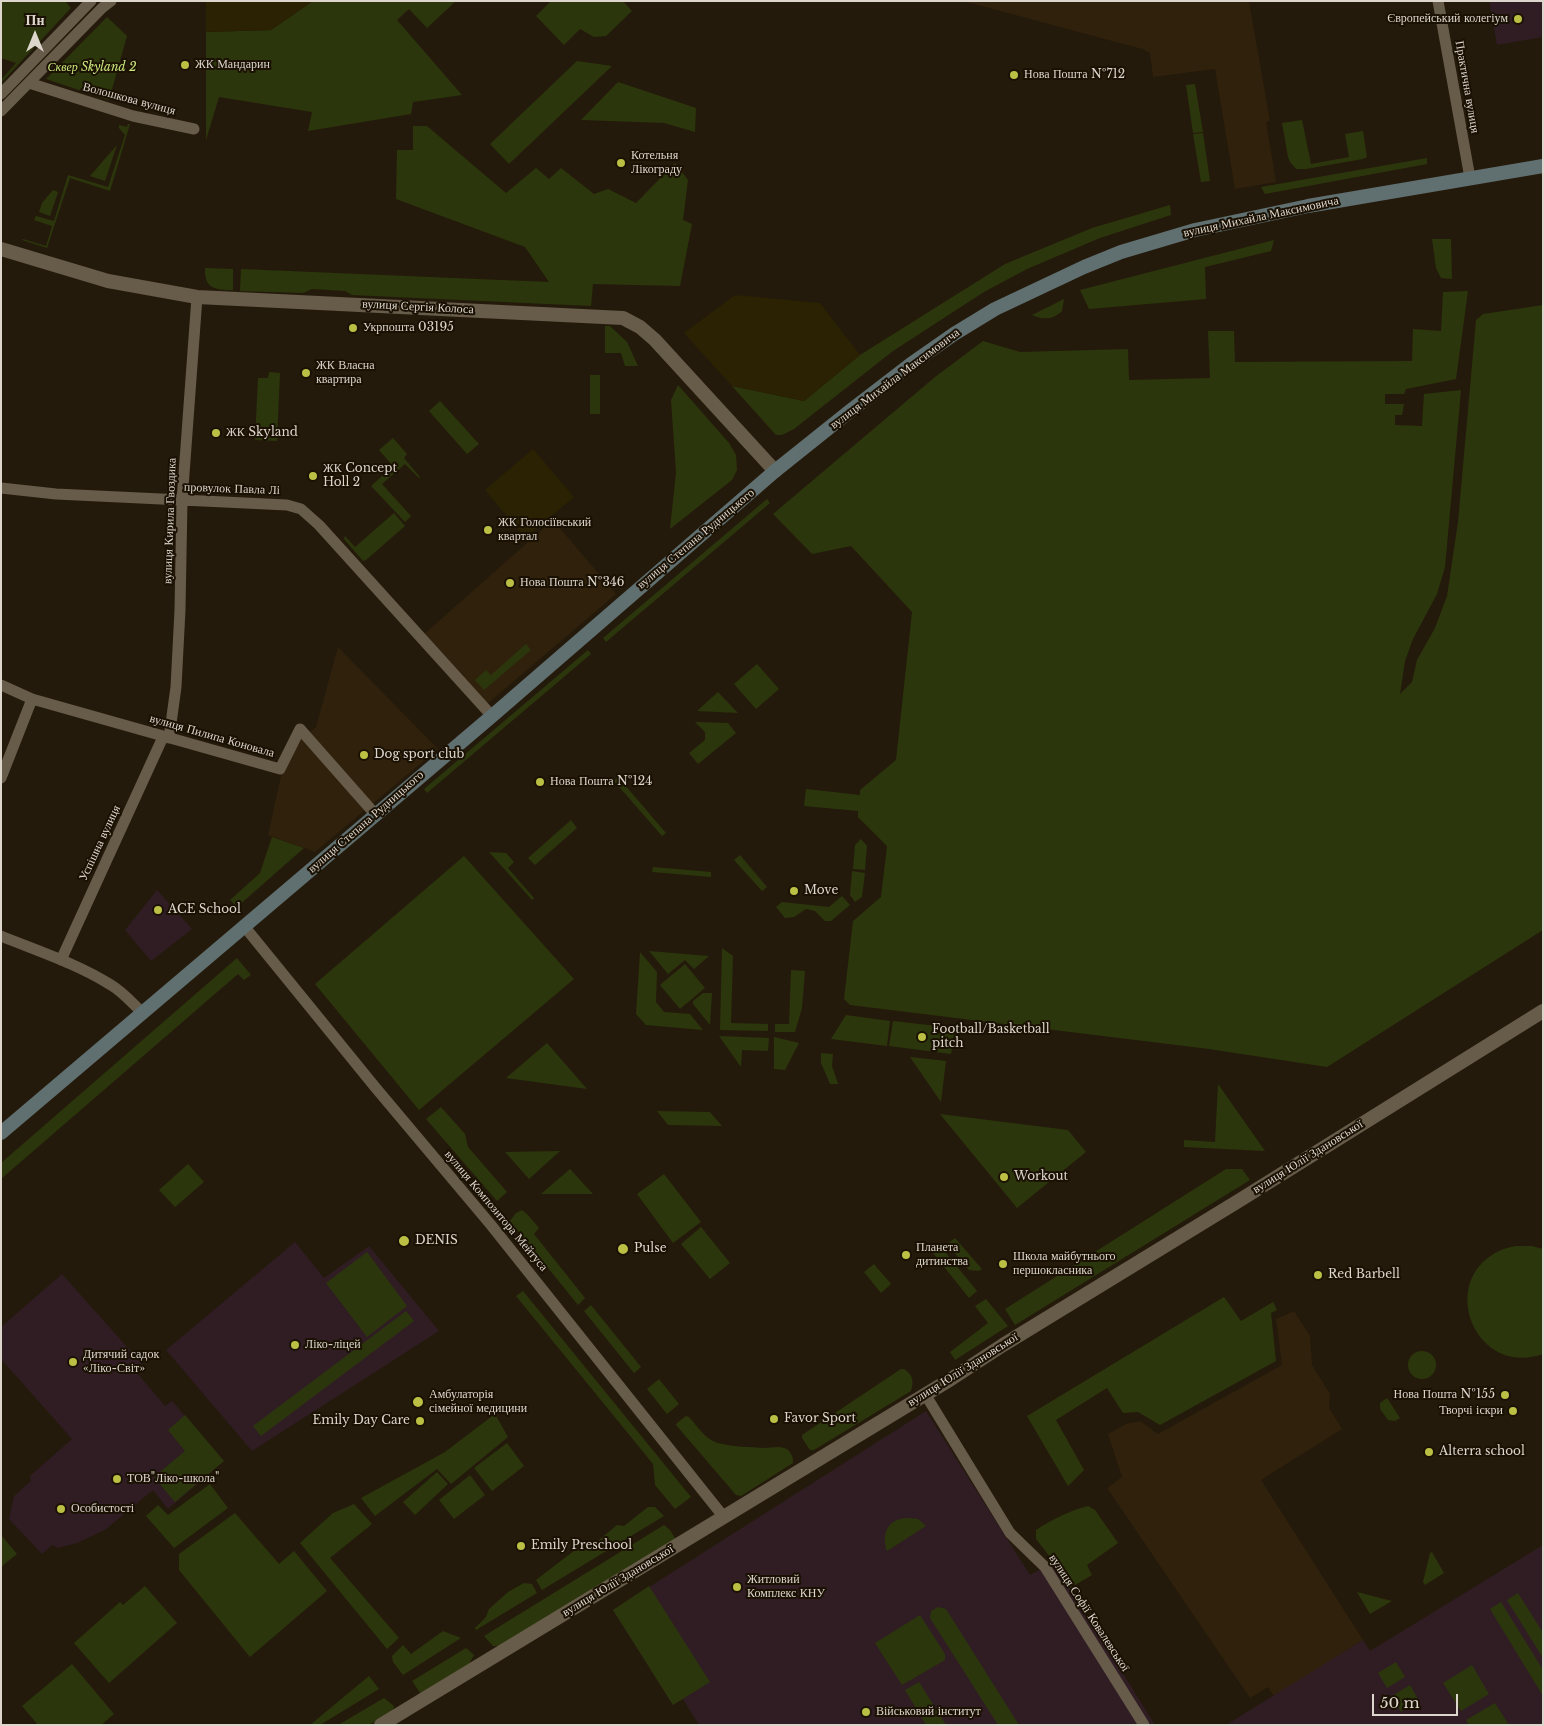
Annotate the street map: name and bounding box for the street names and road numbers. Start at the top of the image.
street label: Практична вулиця [1452,40,1482,134]
street label: Волошкова вулиця [81,80,177,118]
street label: вулиця Михайла Максимовича [1182,194,1340,240]
street label: вулиця Сергія Колоса [362,297,474,317]
street label: вулиця Михайла Максимовича [827,326,963,432]
street label: вулиця Кирила Гвоздика [161,458,179,584]
street label: провулок Павла Лі [184,480,280,498]
street label: вулиця Степана Рудницького [634,486,758,592]
street label: вулиця Пилипа Коновала [148,711,276,761]
street label: вулиця Степана Рудницького [305,768,427,876]
street label: Успішна вулиця [76,803,124,883]
street label: вулиця Юлії Здановської [1250,1117,1366,1197]
street label: вулиця Композитора Мейтуса [441,1148,551,1274]
street label: вулиця Юлії Здановської [905,1330,1021,1410]
street label: вулиця Юлії Здановської [560,1542,676,1620]
street label: вулиця Софії Ковалевської [1046,1552,1132,1674]

